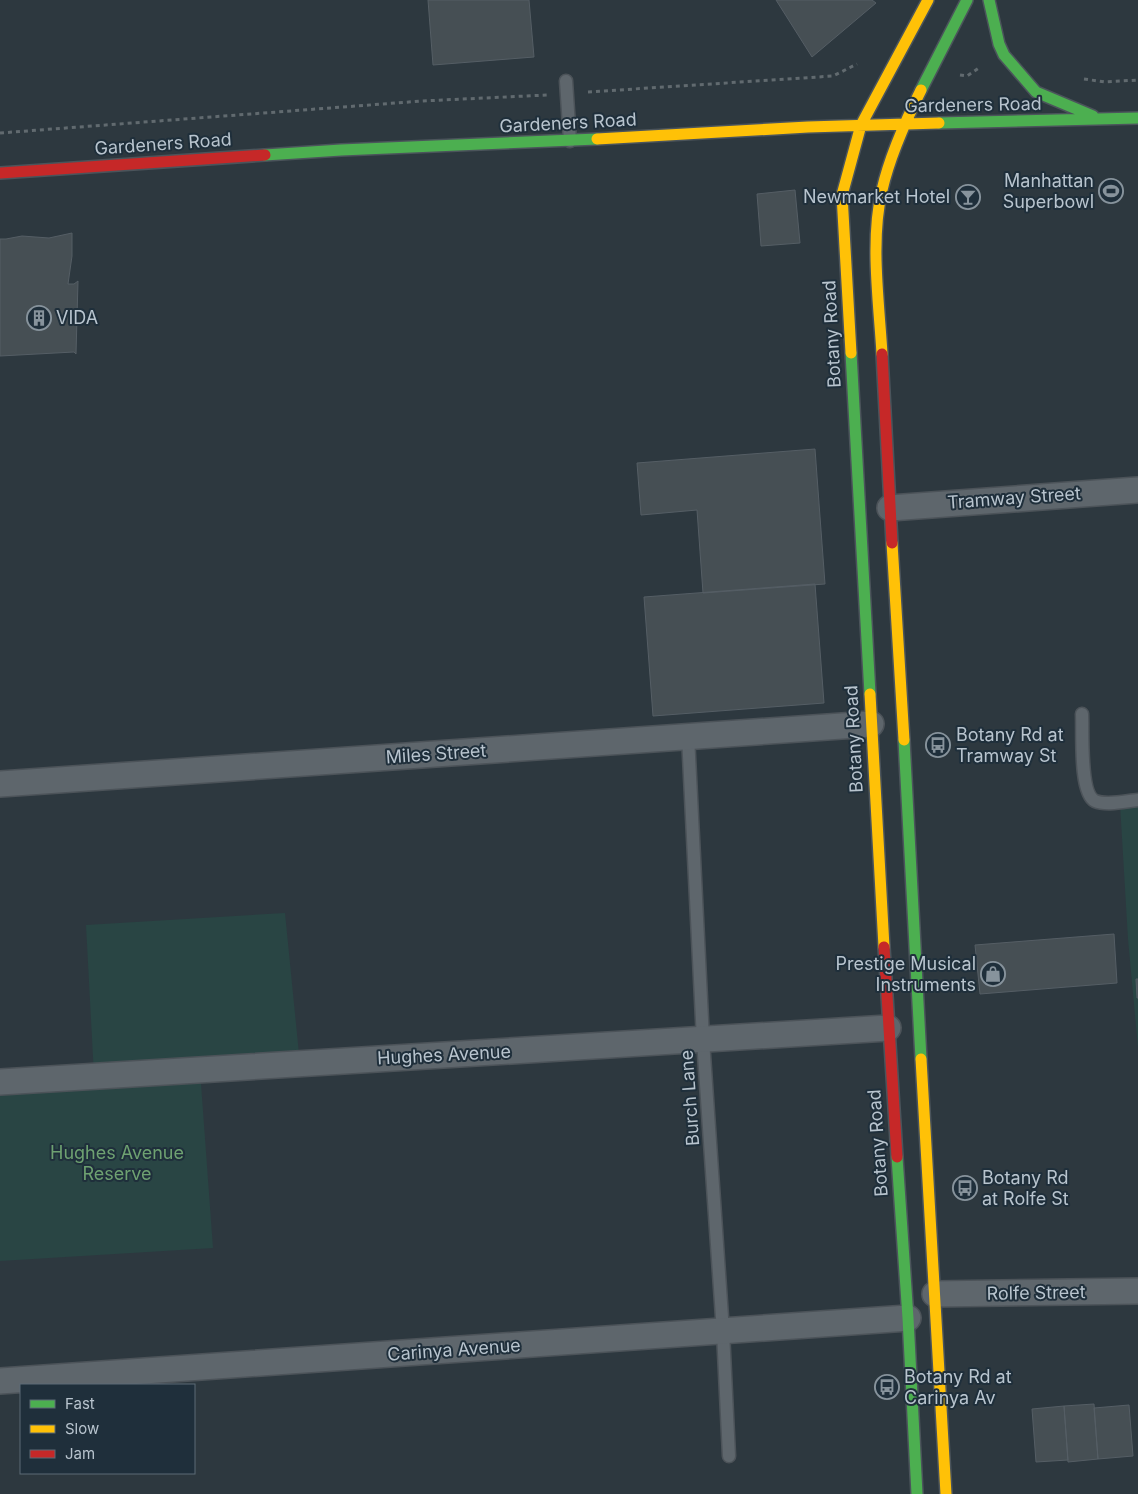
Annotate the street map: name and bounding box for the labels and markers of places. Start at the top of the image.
place label: Manhattan Superbowl [1003,170,1094,212]
sports icon: Manhattan Superbowl [1098,178,1124,204]
bar icon: Newmarket Hotel [955,184,981,210]
place label: Newmarket Hotel [803,186,950,207]
building icon: VIDA [26,305,52,331]
place label: VIDA [56,307,98,328]
place label: Botany Rd at Tramway St [956,724,1064,766]
bus stop icon: Botany Rd at Tramway St [925,732,951,758]
place label: Prestige Musical Instruments [835,953,976,995]
shop icon: Prestige Musical Instruments [980,961,1006,987]
place label: Botany Rd at Rolfe St [982,1167,1069,1209]
bus stop icon: Botany Rd at Rolfe St [952,1175,978,1201]
place label: Botany Rd at Carinya Av [904,1366,1012,1408]
bus stop icon: Botany Rd at Carinya Av [874,1374,900,1400]

